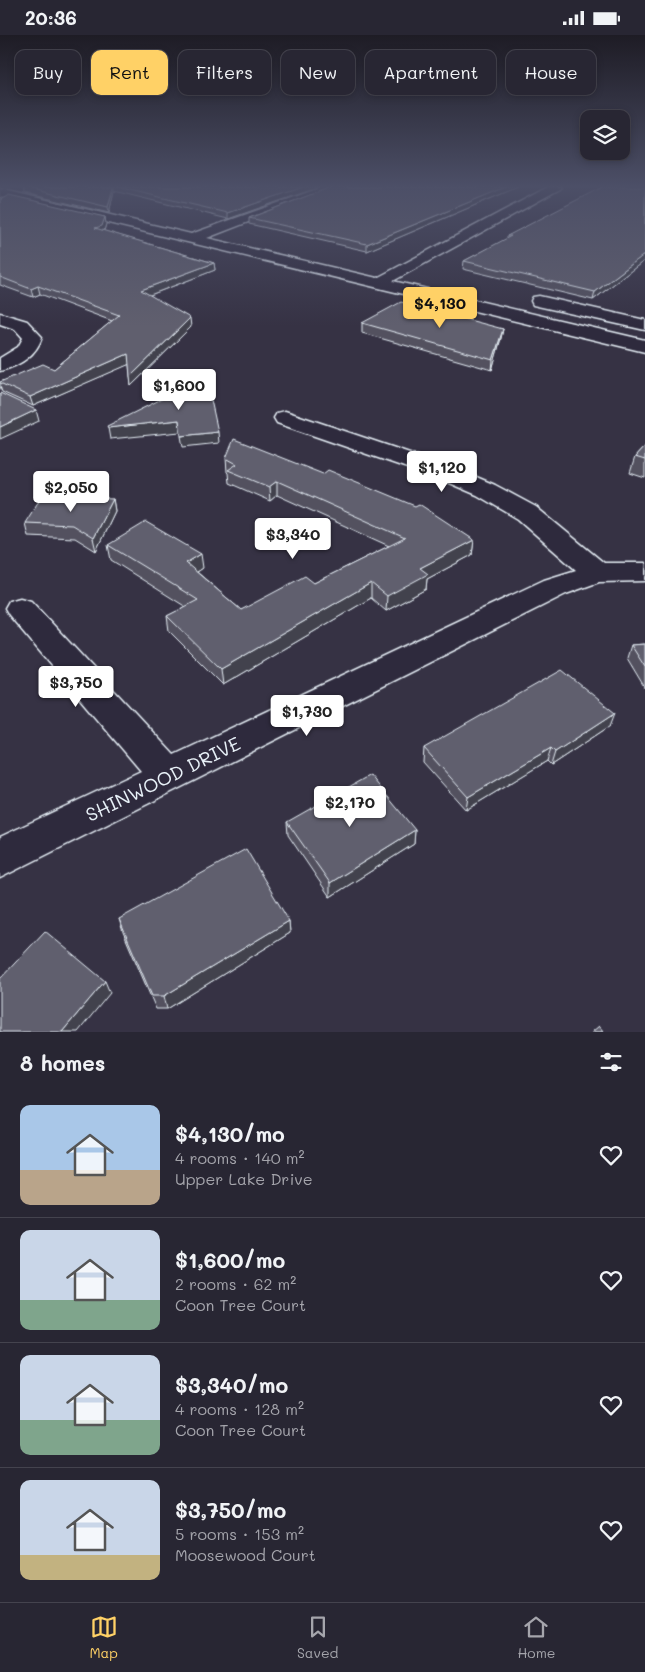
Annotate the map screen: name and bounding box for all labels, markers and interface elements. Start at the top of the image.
text: 20:36 [25,5,77,30]
chip: Buy [15,50,81,95]
chip: Rent [91,50,168,95]
chip: Filters [178,50,271,95]
chip: New [281,50,355,95]
chip: Apartment [365,50,496,95]
chip: House [506,50,596,95]
map controls [580,110,630,160]
button: layers [580,110,630,160]
pin: $4,130 [399,287,481,329]
text: $4,130 [414,292,466,313]
pin: $1,600 [138,369,220,411]
text: $1,600 [153,374,205,395]
pin: $1,120 [401,451,483,493]
text: $1,120 [418,456,466,477]
pin: $2,050 [30,471,112,513]
text: $2,050 [44,476,98,497]
pin: $3,340 [252,517,334,560]
text: $3,340 [266,523,320,544]
pin: $3,750 [35,665,117,708]
text: $3,750 [50,671,102,692]
pin: $1,730 [266,695,348,737]
text: $1,730 [282,700,332,721]
street label: SHINWOOD DRIVE [81,730,244,827]
pin: $2,170 [309,785,391,828]
text: $2,170 [325,791,375,812]
icon: filters [597,1048,625,1076]
text: 8 homes [20,1049,105,1076]
text: $4,130/mo [175,1120,285,1147]
icon: home [60,1125,120,1185]
icon: heart [597,1141,625,1169]
text: 4 rooms · 140 m² [175,1147,305,1168]
text: Upper Lake Drive [175,1168,313,1189]
text: $1,600/mo [175,1246,285,1273]
icon: home [60,1250,120,1310]
icon: heart [597,1266,625,1294]
text: 2 rooms · 62 m² [175,1273,296,1294]
text: Coon Tree Court [175,1294,306,1315]
text: $3,340/mo [175,1371,288,1398]
icon: home [60,1375,120,1435]
icon: heart [597,1391,625,1419]
text: 4 rooms · 128 m² [175,1398,304,1419]
text: Coon Tree Court [175,1419,306,1440]
text: $3,750/mo [175,1496,286,1523]
icon: home [60,1500,120,1560]
icon: heart [597,1516,625,1544]
text: 5 rooms · 153 m² [175,1523,304,1544]
text: Moosewood Court [175,1544,316,1565]
tab: Map [89,1613,118,1662]
tab: Saved [297,1613,338,1662]
tab: Home [517,1613,556,1662]

